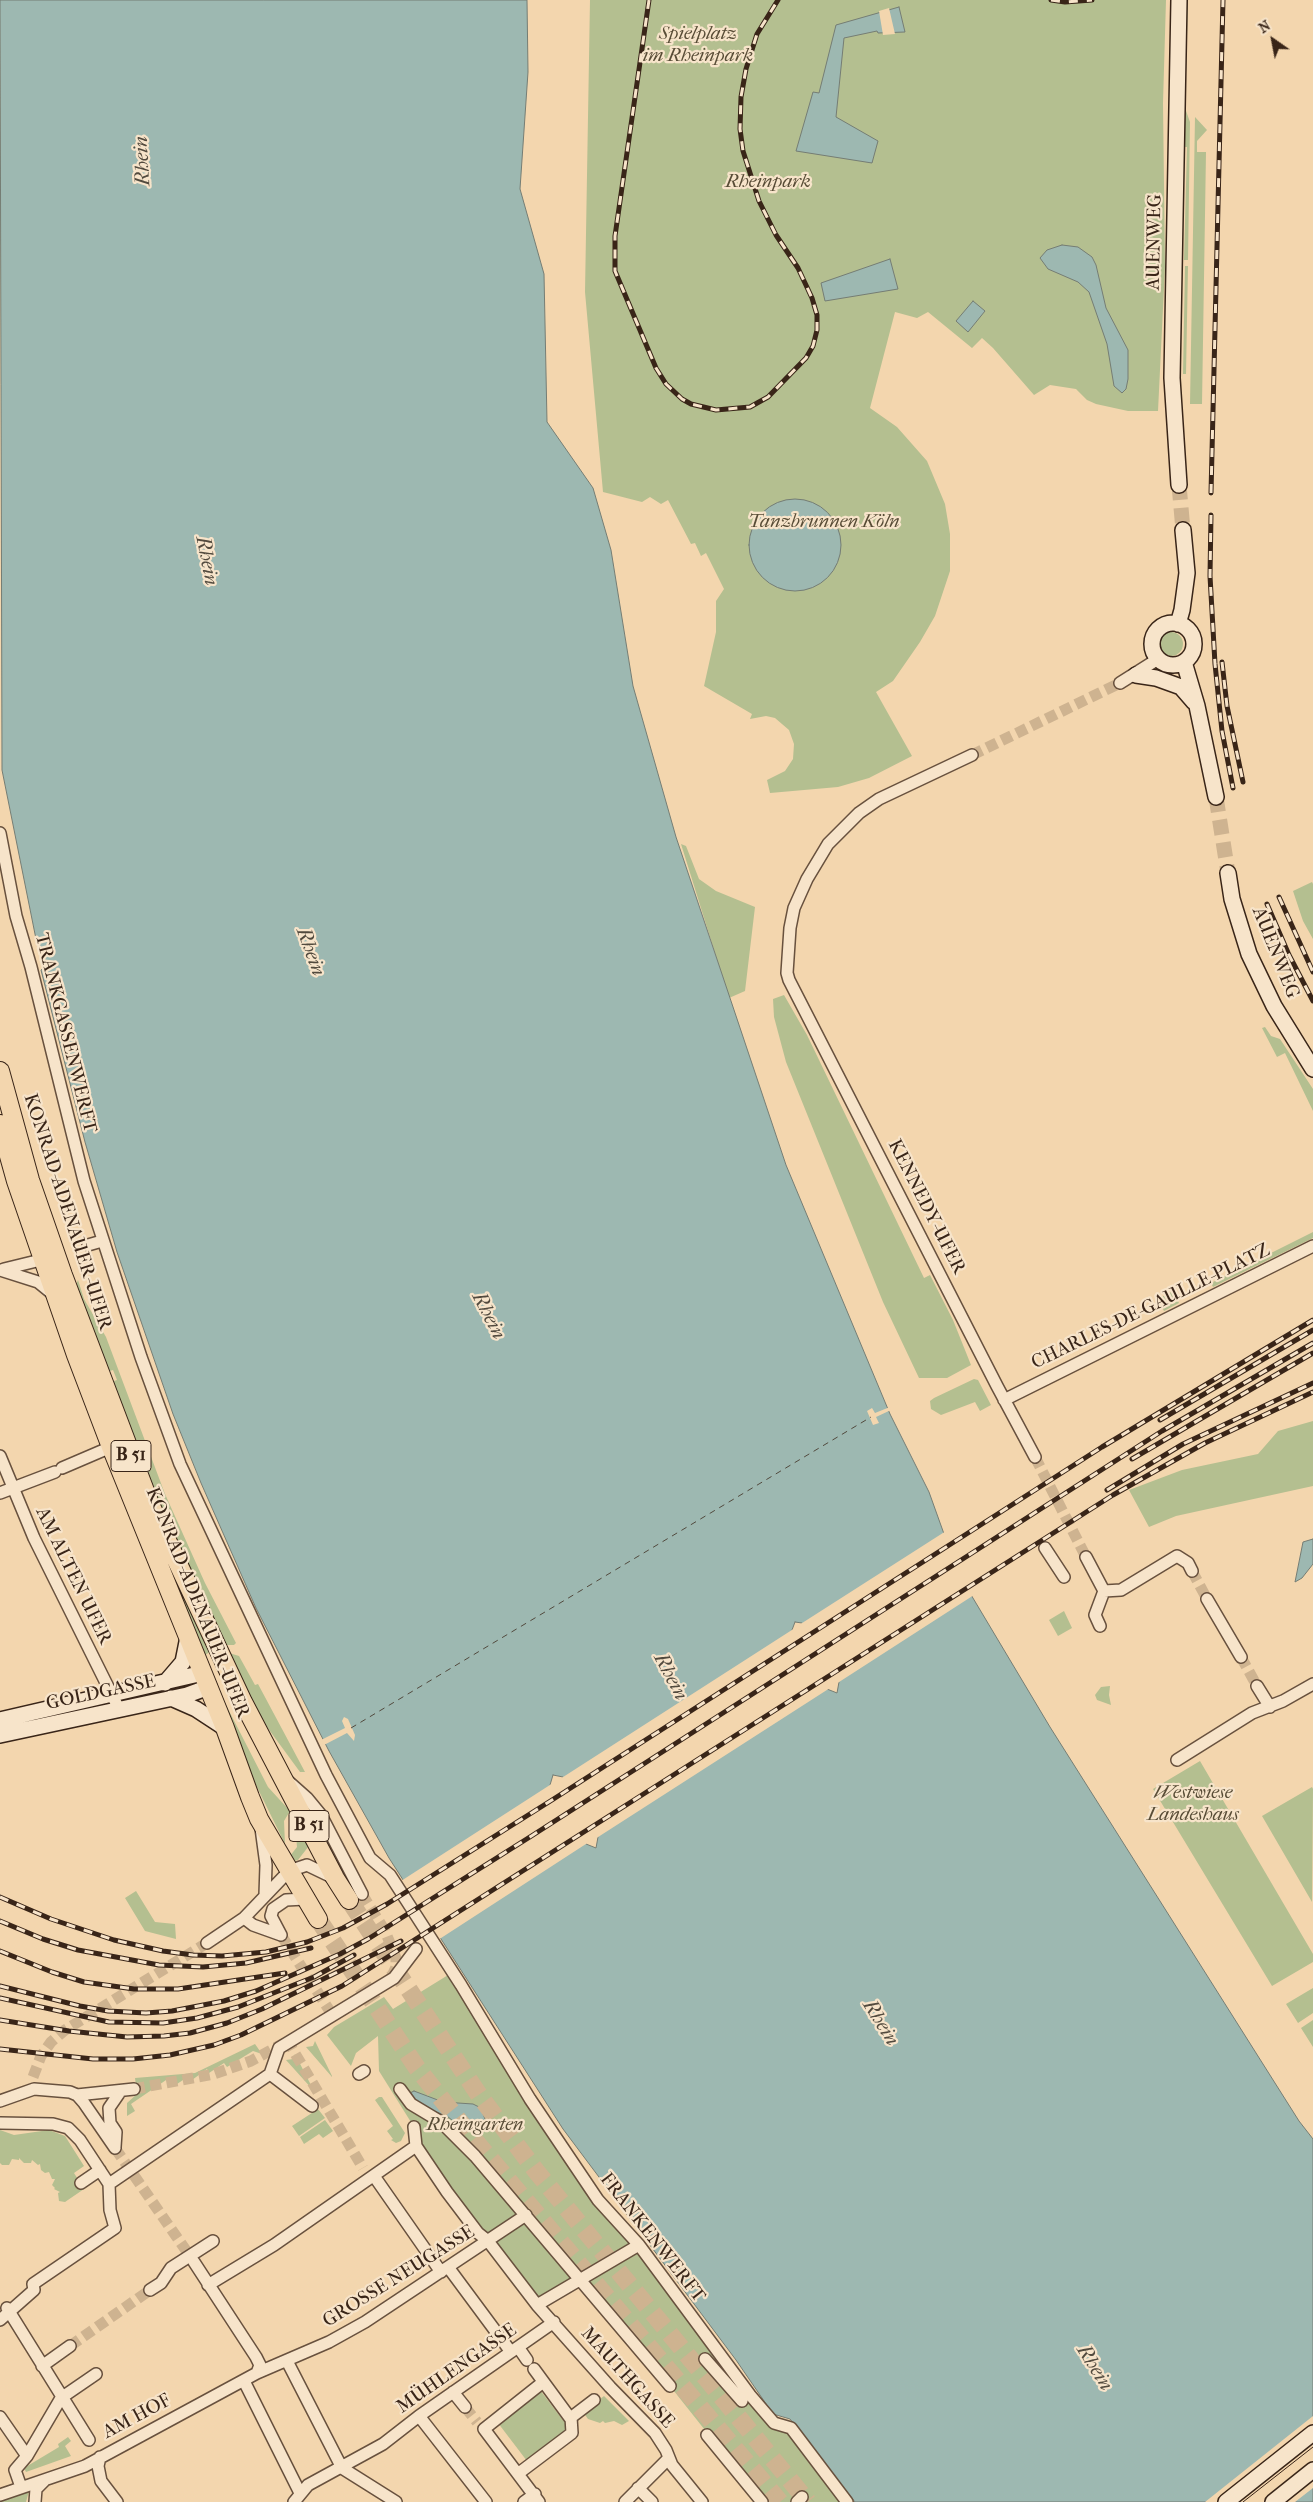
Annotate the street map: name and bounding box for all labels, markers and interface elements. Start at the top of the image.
north arrow [1248,15,1298,65]
text: N [1255,17,1274,37]
park label: Spielplatz im Rheinpark [643,23,753,67]
water label: Rhein [130,136,156,186]
park label: Rheinpark [725,171,811,193]
street label: AUENWEG [1143,194,1167,290]
park label: Tanzbrunnen Köln [748,511,900,533]
water label: Rhein [189,534,223,588]
street label: AUENWEG [1246,904,1304,1002]
water label: Rhein [290,925,330,979]
street label: TRANKGASSENWERFT [29,931,101,1135]
street label: KONRAD-ADENAUER-UFER [18,1091,116,1333]
street label: KENNEDY-UFER [882,1136,970,1278]
street label: CHARLES-DE-GAULLE-PLATZ [1028,1239,1274,1375]
water label: Rhein [466,1288,510,1344]
road number: B 51 [111,1440,151,1472]
street label: KONRAD-ADENAUER-UFER [140,1484,254,1722]
street label: AM ALTEN UFER [30,1504,116,1648]
water label: Rhein [648,1649,692,1705]
street label: GOLDGASSE [44,1670,158,1716]
park label: Westwiese Landeshaus [1147,1782,1239,1826]
road number: B 51 [289,1810,329,1842]
water label: Rhein [857,1996,903,2050]
park label: Rheingarten [426,2114,524,2136]
street label: FRANKENWERFT [594,2169,710,2307]
street label: GROSSE NEUGASSE [319,2221,479,2333]
street label: MÜHLENGASSE [393,2319,521,2419]
street label: MAUTHGASSE [576,2323,678,2433]
water label: Rhein [1071,2341,1117,2395]
street label: AM HOF [99,2390,175,2444]

